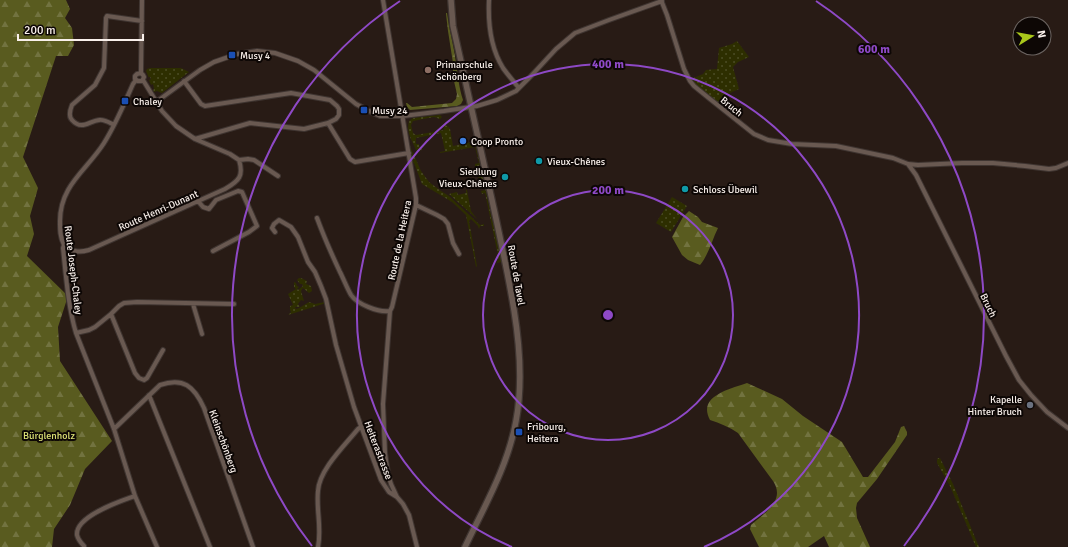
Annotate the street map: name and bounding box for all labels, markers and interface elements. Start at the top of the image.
scale bar [18,16,143,42]
north arrow [1012,16,1052,56]
text: 200 m [24,23,56,38]
text: N [1034,29,1048,39]
text: 600 m [858,42,890,57]
marker: Musy 4 [227,50,237,60]
place label: Musy 4 [240,50,271,62]
text: 400 m [592,57,624,72]
place label: Primarschule Schönberg [436,59,493,83]
marker: Primarschule Schönberg [423,65,433,75]
street label: Bruch [718,94,745,119]
marker: Chaley [120,96,130,106]
place label: Chaley [133,96,162,108]
marker: Musy 24 [359,105,369,115]
place label: Musy 24 [372,105,408,117]
marker: Coop Pronto [458,136,468,146]
place label: Coop Pronto [471,136,523,148]
marker: Vieux-Chênes [534,156,544,166]
place label: Vieux-Chênes [547,156,606,168]
place label: Siedlung Vieux-Chênes [439,166,498,190]
marker: Siedlung Vieux-Chênes [500,172,510,182]
text: 200 m [592,183,624,198]
marker: Schloss Übewil [680,184,690,194]
place label: Schloss Übewil [693,184,758,196]
street label: Route Henri-Dunant [117,188,201,234]
street label: Route de la Heitera [386,199,414,281]
street label: Route Joseph-Chaley [62,225,84,316]
street label: Route de Tavel [505,244,527,306]
street label: Bruch [977,291,999,319]
centre of rings [601,308,615,322]
place label: Kapelle Hinter Bruch [968,394,1022,418]
marker: Kapelle Hinter Bruch [1025,400,1035,410]
street label: Kleinschönberg [206,408,240,475]
street label: Heiterastrasse [361,419,395,481]
place label: Fribourg, Heitera [527,421,566,445]
marker: Fribourg, Heitera [514,427,524,437]
park label: Bürglenholz [23,430,75,442]

